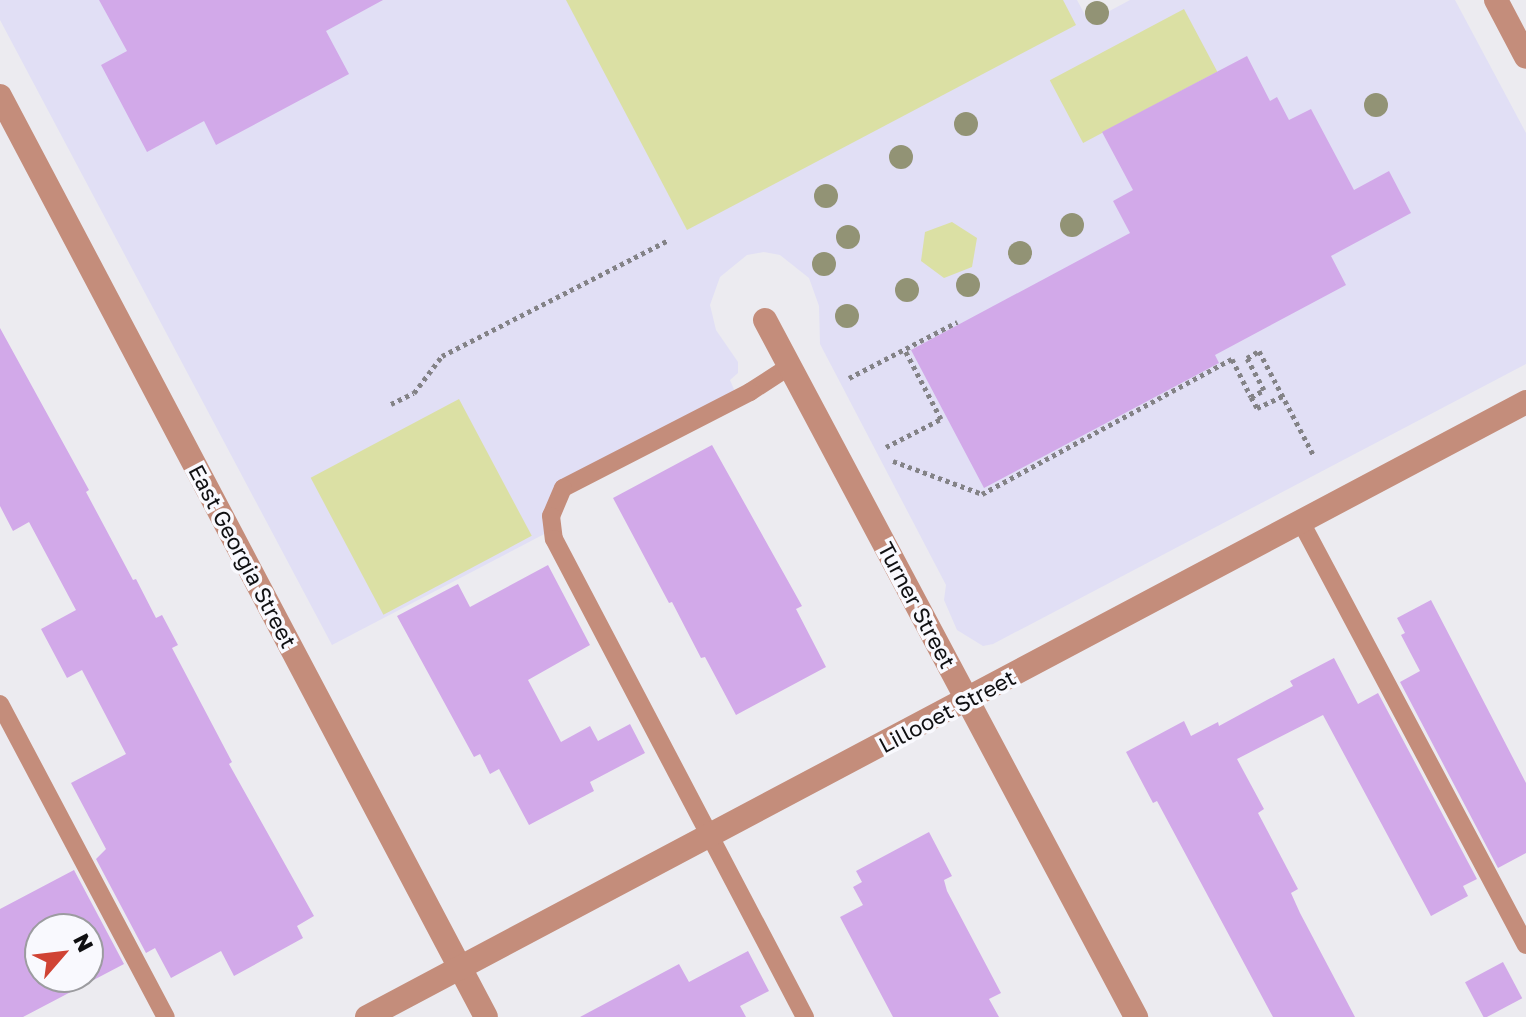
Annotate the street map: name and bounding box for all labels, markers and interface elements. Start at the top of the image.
street label: East Georgia Street [183,460,303,652]
street label: Turner Street [873,537,961,673]
street label: Lillooet Street [874,664,1020,758]
north arrow [24,913,104,993]
text: N [68,929,100,956]

